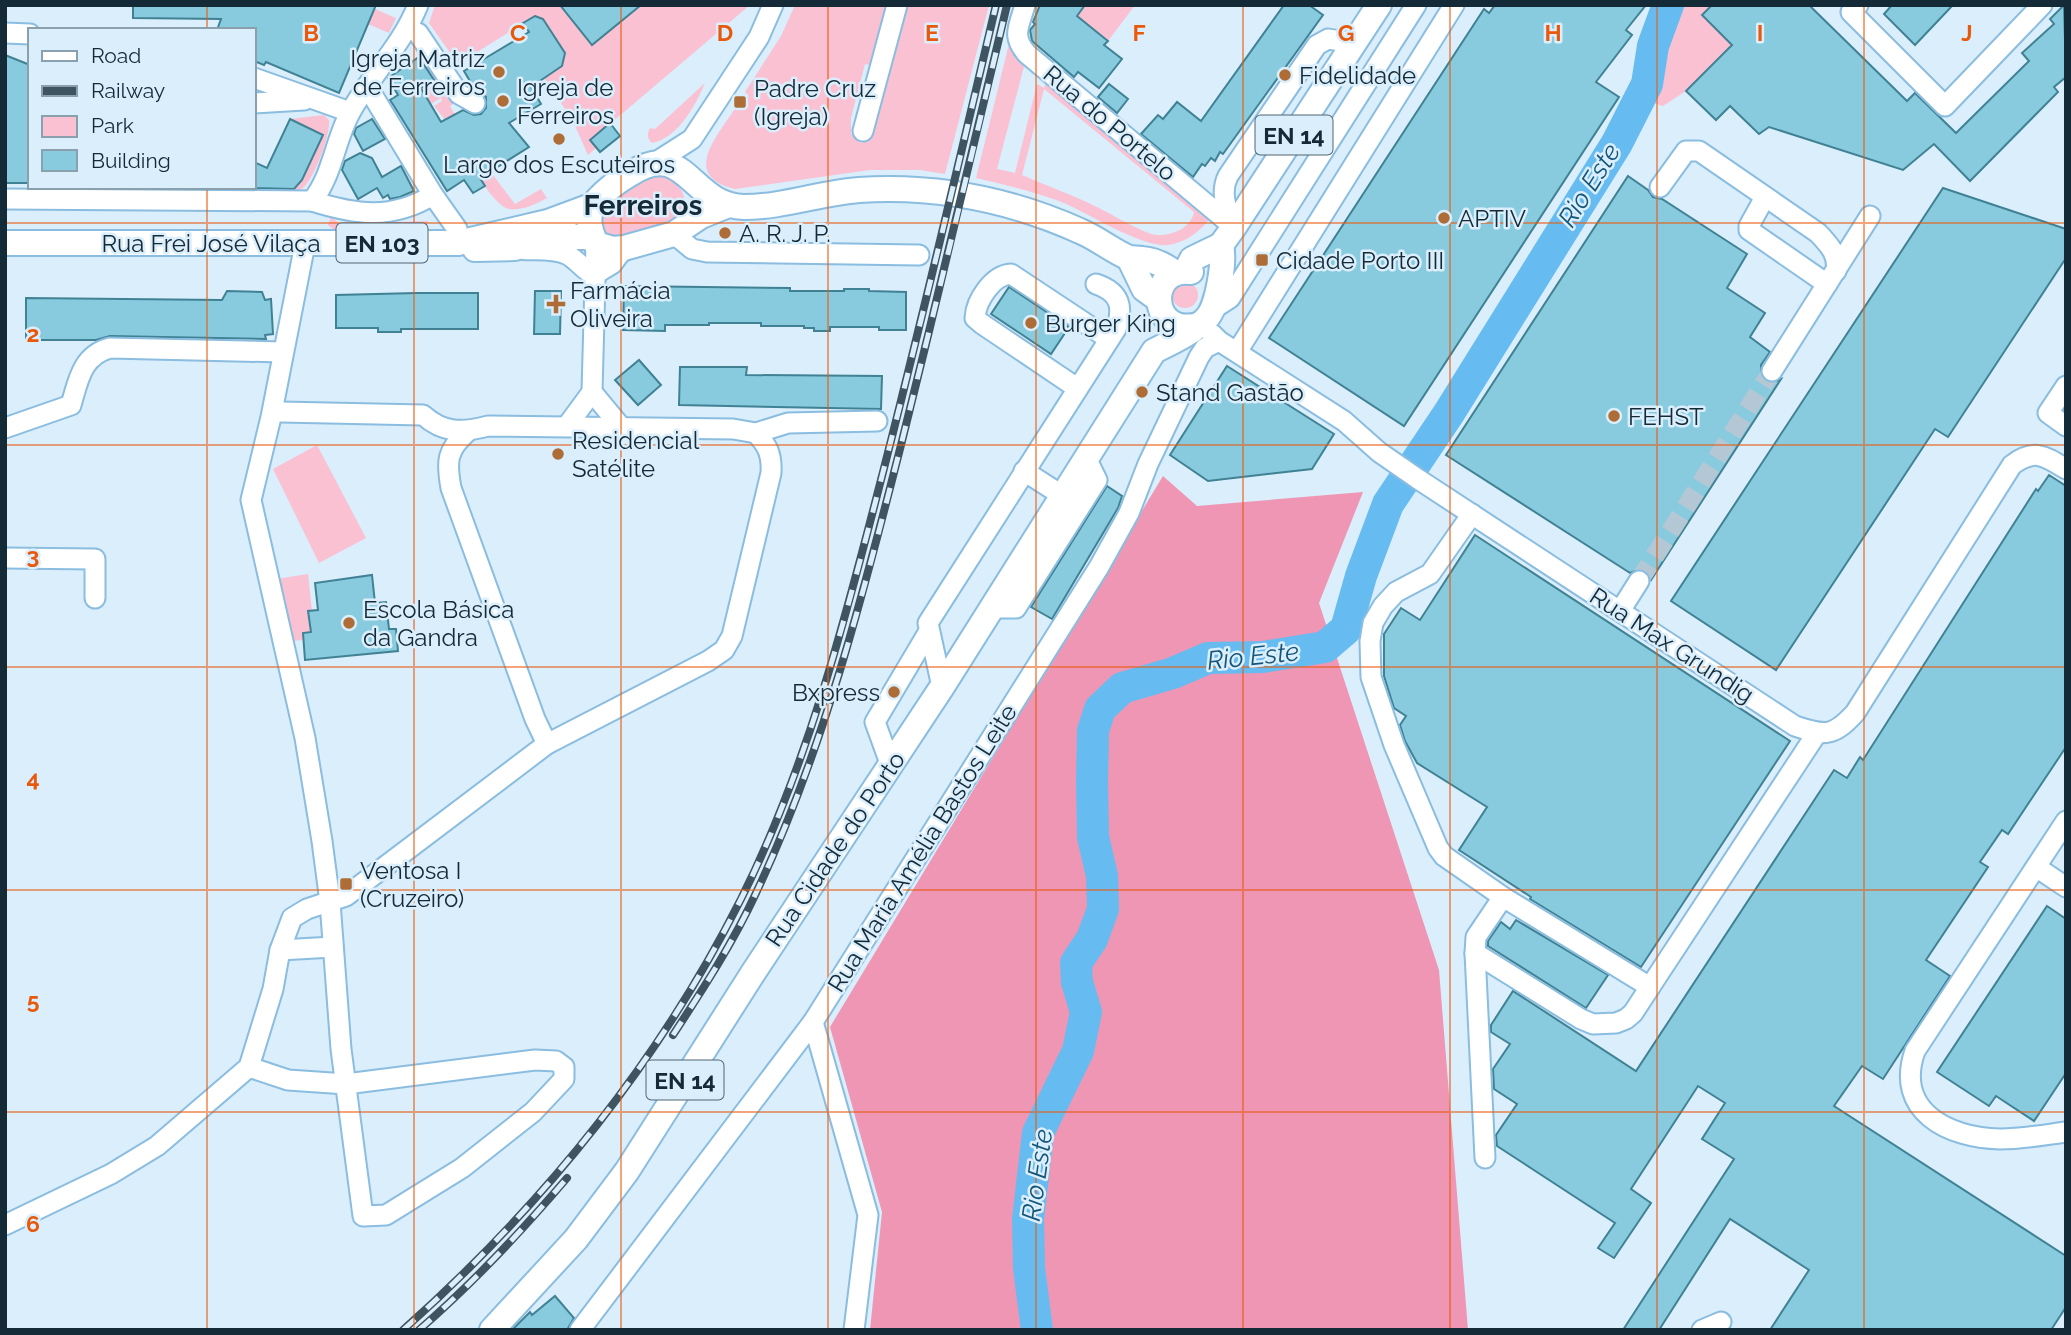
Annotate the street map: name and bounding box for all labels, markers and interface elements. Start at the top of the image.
text: B [303,19,319,46]
text: C [510,19,526,46]
text: D [717,19,733,46]
text: E [925,19,939,46]
text: F [1132,19,1146,46]
text: G [1338,19,1354,46]
text: H [1544,19,1562,46]
text: I [1757,19,1763,46]
text: J [1961,19,1973,46]
legend [28,28,256,189]
text: Road [91,43,141,68]
place label: Igreja Matriz de Ferreiros [350,44,485,101]
street label: Rua do Portelo [1038,59,1182,187]
place label: Fidelidade [1299,61,1416,90]
marker: Igreja Matriz de Ferreiros [491,64,507,80]
marker: Fidelidade [1277,67,1293,83]
place label: Igreja de Ferreiros [517,73,614,130]
place label: Padre Cruz (Igreja) [754,74,876,131]
text: Railway [91,78,165,103]
marker: Igreja de Ferreiros [495,93,511,109]
marker: Padre Cruz (Igreja) [732,94,748,110]
text: Park [91,113,134,138]
road number: EN 14 [1256,116,1332,154]
marker: Largo dos Escuteiros [551,131,567,147]
water label: Rio Este [1552,138,1626,232]
text: Building [91,148,171,173]
place label: Largo dos Escuteiros [443,150,675,179]
district label: Ferreiros [584,189,702,222]
place label: APTIV [1458,204,1526,233]
marker: APTIV [1436,210,1452,226]
place label: A. R. J. P. [739,219,831,248]
road number: EN 103 [336,224,428,262]
marker: A. R. J. P. [717,225,733,241]
street label: Rua Frei José Vilaça [102,229,320,258]
place label: Cidade Porto III [1276,246,1444,275]
marker: Cidade Porto III [1254,252,1270,268]
place label: Farmácia Oliveira [570,276,671,333]
marker: Farmácia Oliveira [548,296,564,312]
place label: Burger King [1045,309,1176,338]
marker: Burger King [1023,315,1039,331]
text: 2 [27,320,39,347]
place label: Stand Gastāo [1156,378,1304,407]
marker: Stand Gastāo [1134,384,1150,400]
place label: FEHST [1628,402,1704,431]
marker: FEHST [1606,408,1622,424]
place label: Residencial Satélite [572,426,700,483]
marker: Residencial Satélite [550,446,566,462]
text: 3 [27,542,39,569]
street label: Rua Max Grundig [1584,581,1760,709]
place label: Escola Básica da Gandra [363,595,514,652]
marker: Escola Básica da Gandra [341,615,357,631]
water label: Rio Este [1205,636,1301,676]
place label: Bxpress [792,678,880,707]
marker: Bxpress [886,684,902,700]
street label: Rua Maria Amélia Bastos Leite [821,699,1023,997]
street label: Rua Cidade do Porto [759,746,911,952]
text: 4 [26,765,40,792]
place label: Ventosa I (Cruzeiro) [360,856,464,913]
marker: Ventosa I (Cruzeiro) [338,876,354,892]
text: 5 [27,987,40,1014]
road number: EN 14 [646,1060,724,1100]
water label: Rio Este [1016,1127,1058,1223]
text: 6 [26,1210,40,1237]

